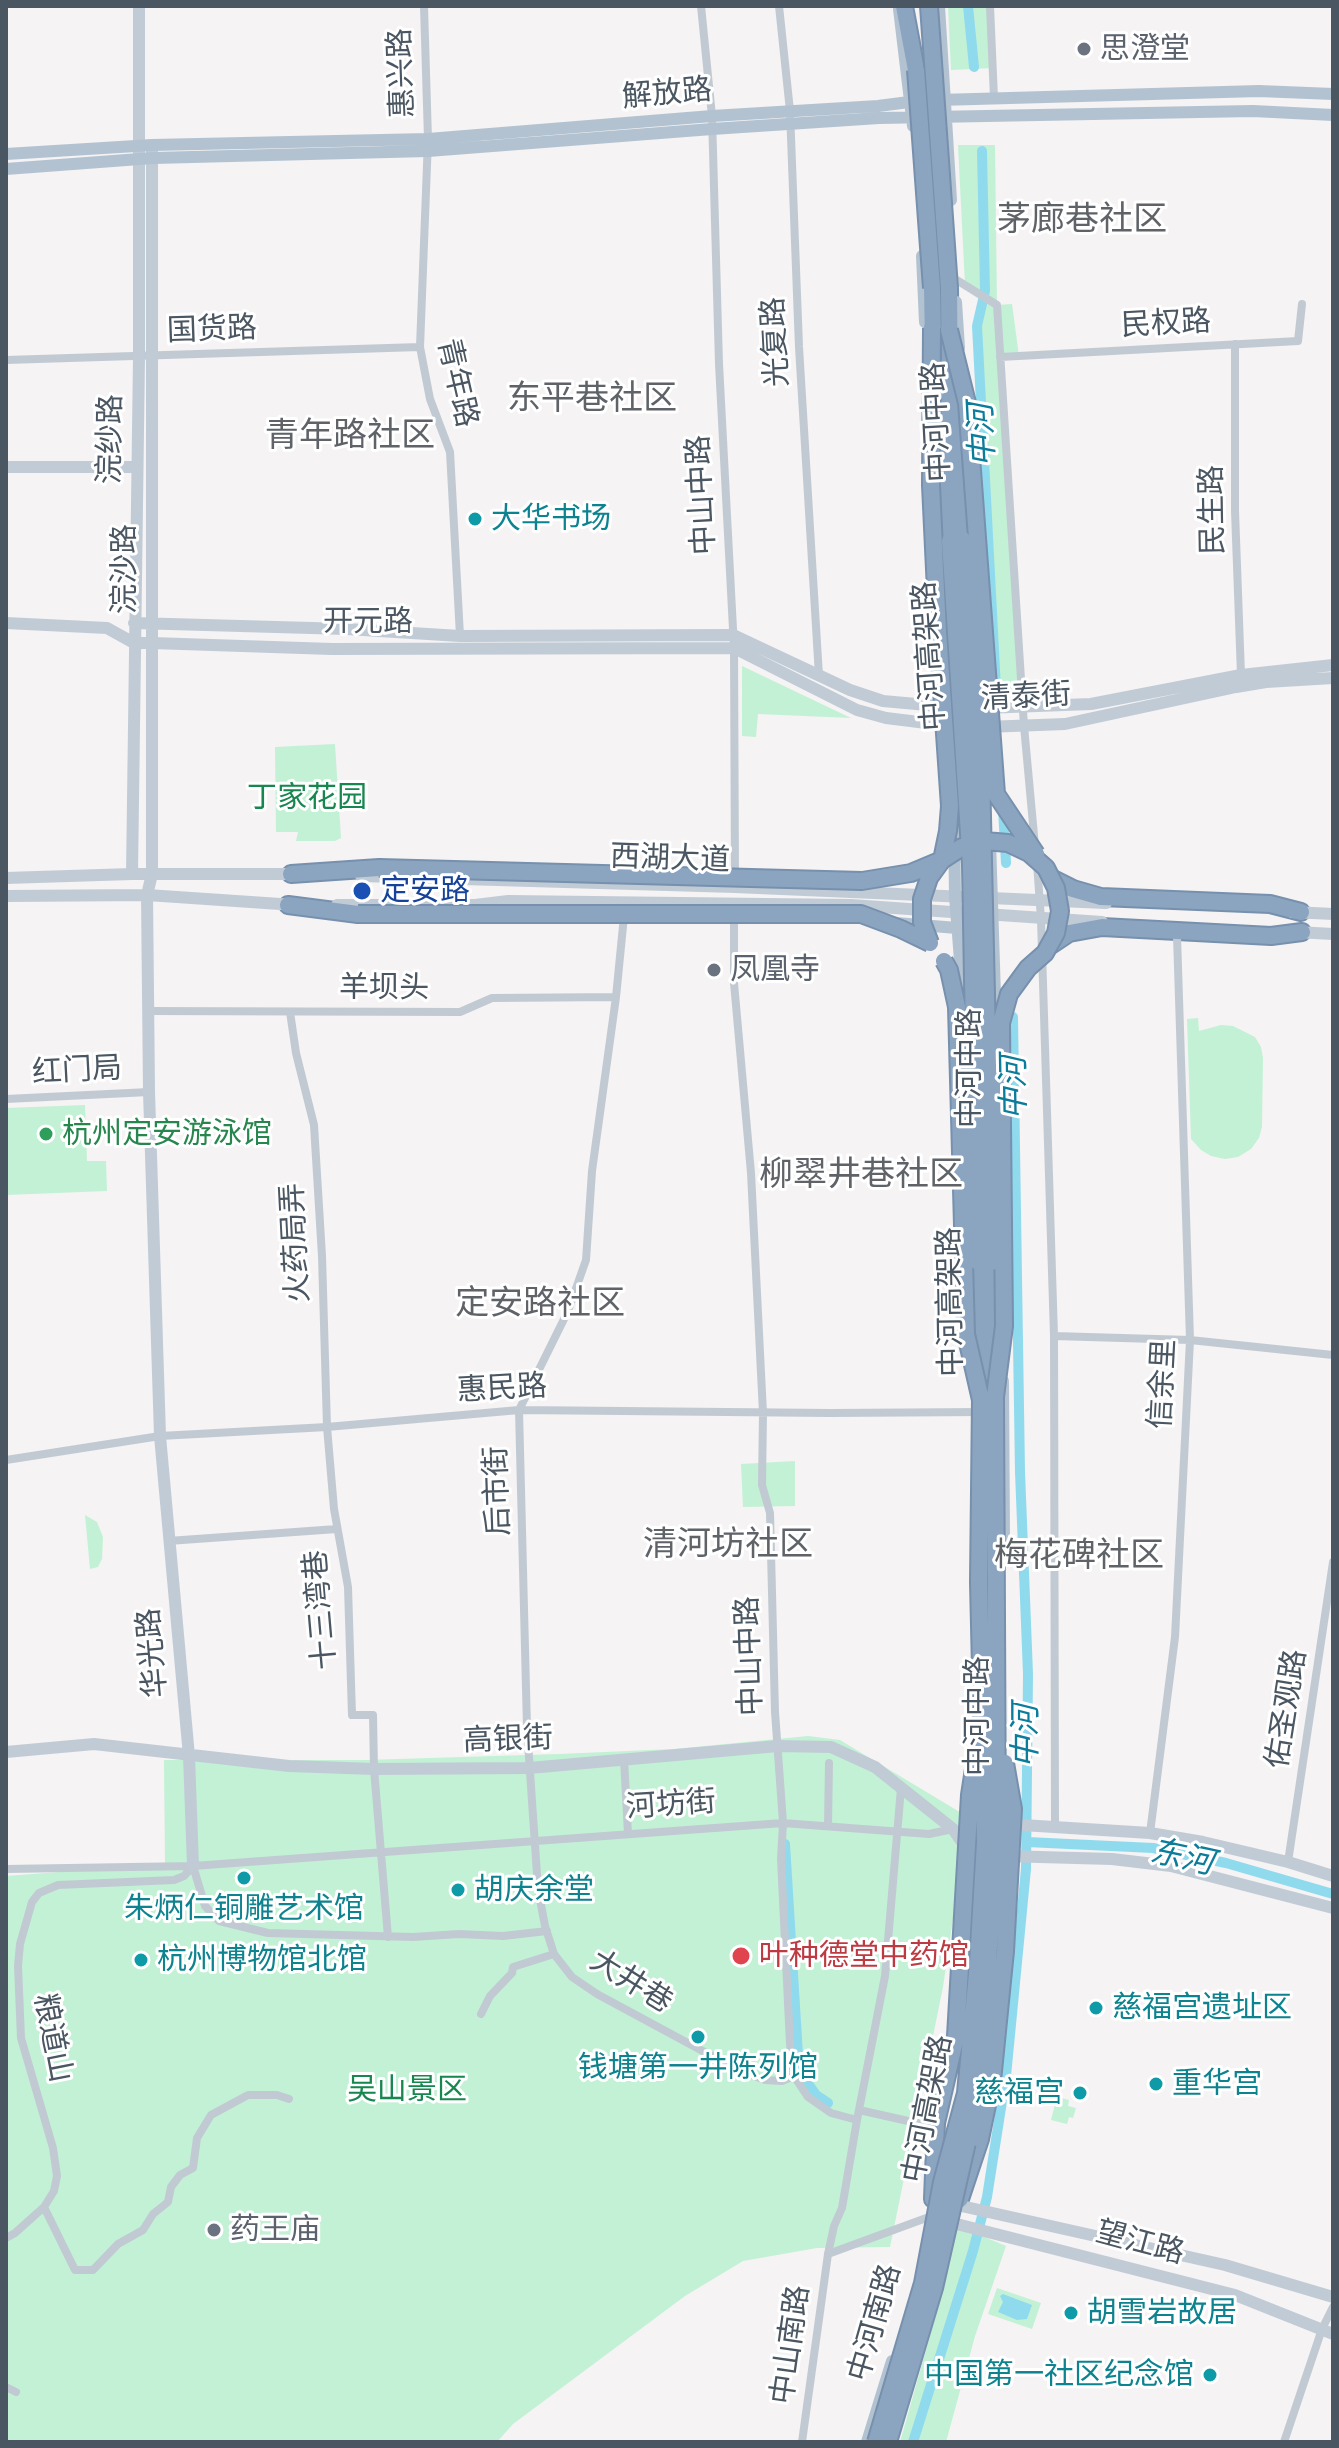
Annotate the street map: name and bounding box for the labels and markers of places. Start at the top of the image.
place label: 思澄堂 [1100,31,1190,67]
marker: 思澄堂 [1075,40,1093,58]
place label: 大华书场 [491,501,611,537]
marker: 大华书场 [466,510,484,528]
place label: 定安路 [380,873,470,909]
marker: 定安路 [351,880,373,902]
place label: 凤凰寺 [730,952,820,988]
marker: 凤凰寺 [705,961,723,979]
place label: 杭州定安游泳馆 [62,1116,272,1152]
marker: 杭州定安游泳馆 [37,1125,55,1143]
marker: 朱炳仁铜雕艺术馆 [235,1869,253,1887]
place label: 胡庆余堂 [474,1872,594,1908]
marker: 胡庆余堂 [449,1881,467,1899]
place label: 朱炳仁铜雕艺术馆 [124,1891,364,1927]
place label: 叶种德堂中药馆 [759,1938,969,1974]
place label: 杭州博物馆北馆 [157,1942,367,1978]
marker: 叶种德堂中药馆 [730,1945,752,1967]
marker: 杭州博物馆北馆 [132,1951,150,1969]
place label: 慈福宫遗址区 [1112,1990,1292,2026]
marker: 慈福宫遗址区 [1087,1999,1105,2017]
marker: 钱塘第一井陈列馆 [689,2028,707,2046]
place label: 钱塘第一井陈列馆 [578,2050,818,2086]
place label: 重华宫 [1172,2066,1262,2102]
place label: 慈福宫 [974,2075,1064,2111]
marker: 重华宫 [1147,2075,1165,2093]
marker: 慈福宫 [1071,2084,1089,2102]
place label: 药王庙 [230,2212,320,2248]
marker: 药王庙 [205,2221,223,2239]
place label: 胡雪岩故居 [1087,2295,1237,2331]
marker: 胡雪岩故居 [1062,2304,1080,2322]
place label: 中国第一社区纪念馆 [924,2357,1194,2393]
marker: 中国第一社区纪念馆 [1201,2366,1219,2384]

